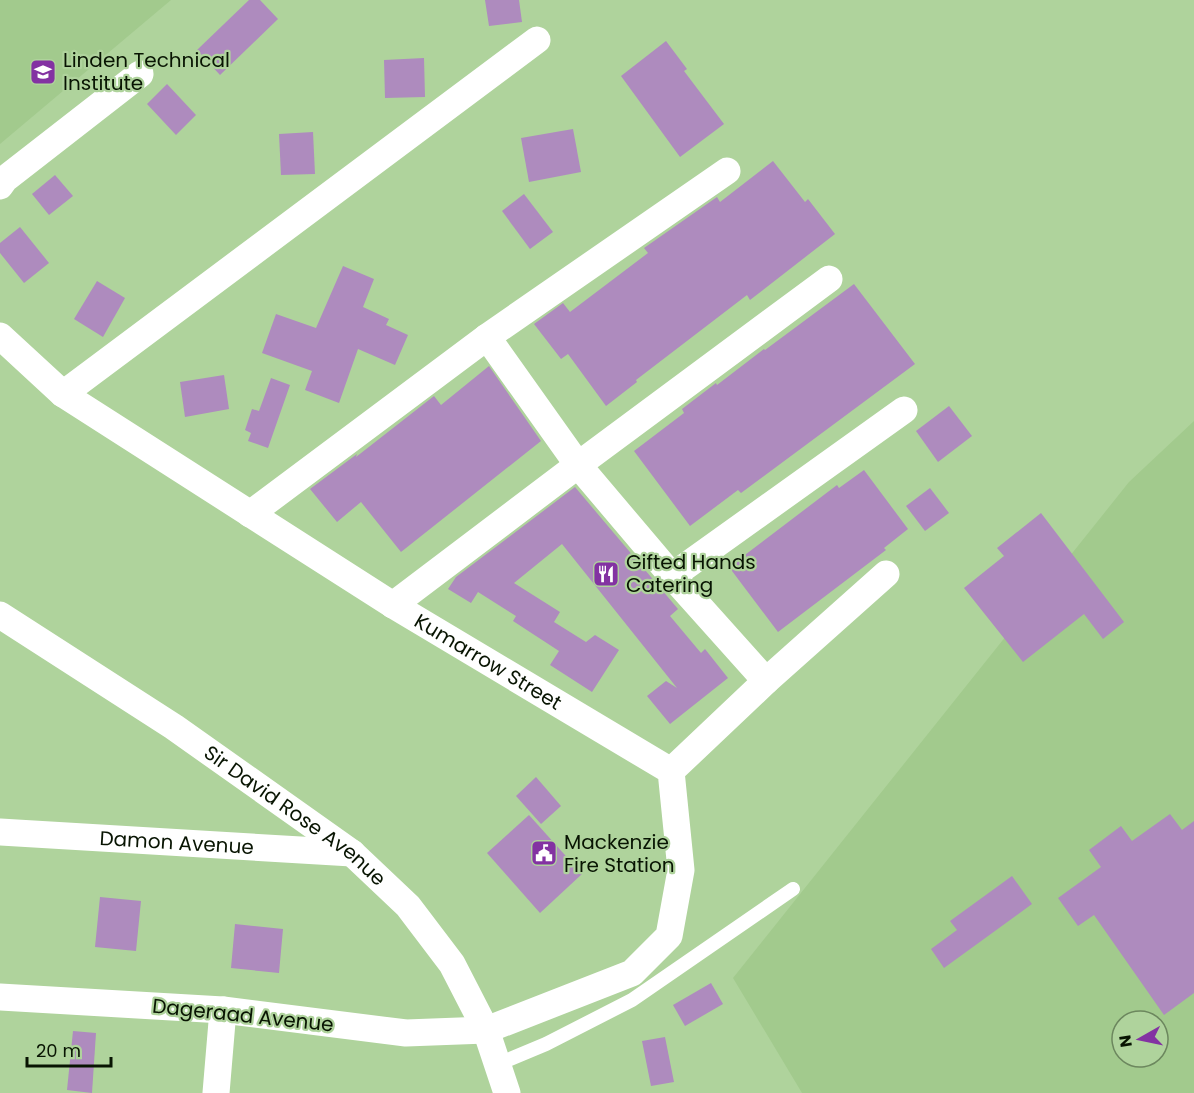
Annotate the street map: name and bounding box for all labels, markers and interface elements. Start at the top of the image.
place label: Linden Technical Institute [63,46,230,97]
school or university icon: Linden Technical Institute [28,57,58,87]
place label: Gifted Hands Catering [626,548,756,599]
restaurant icon: Gifted Hands Catering [591,559,621,589]
street label: Kumarrow Street [409,607,567,717]
street label: Sir David Rose Avenue [198,739,392,892]
street label: Damon Avenue [99,824,255,861]
place label: Mackenzie Fire Station [564,828,675,879]
public building icon: Mackenzie Fire Station [529,838,559,868]
street label: Dageraad Avenue [151,992,335,1038]
north arrow [1110,1009,1170,1069]
scale bar [27,1030,111,1068]
text: N [1113,1034,1138,1049]
text: 20 m [36,1038,81,1063]

